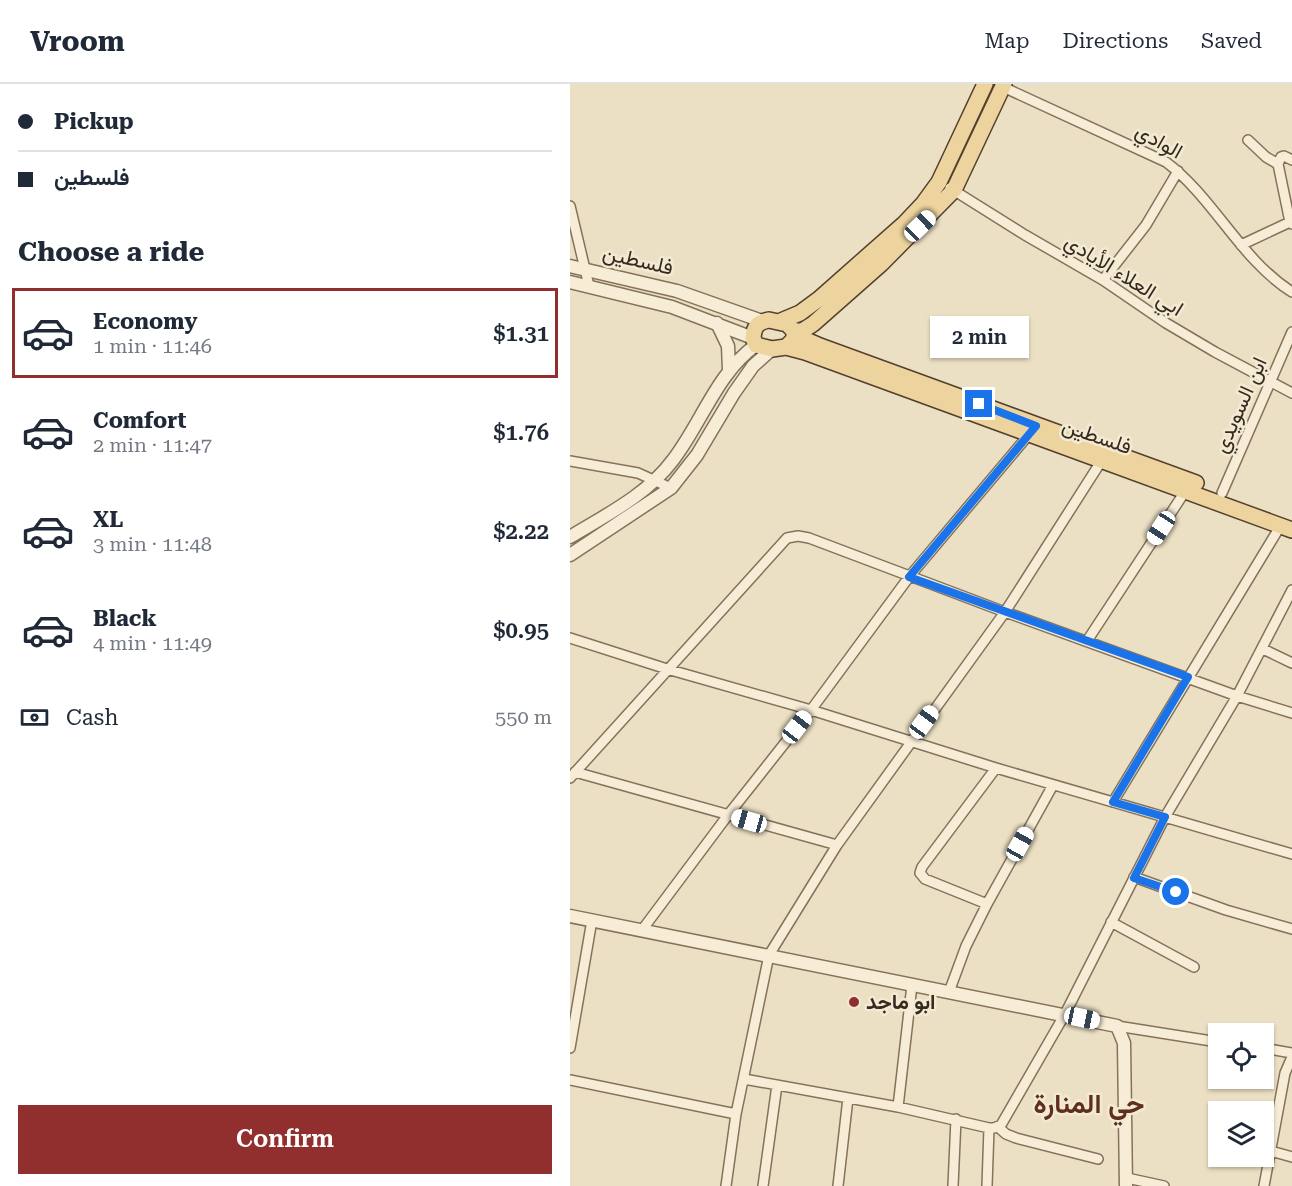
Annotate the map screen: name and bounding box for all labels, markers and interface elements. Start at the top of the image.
text: Vroom [30,25,125,58]
text: Map [985,29,1029,53]
text: Directions [1062,29,1168,53]
text: Saved [1201,29,1262,53]
text: Pickup [54,109,134,134]
street label: الوادي [1129,118,1187,168]
text: فلسطين [54,165,130,190]
car [901,207,939,245]
street label: ابي العلاء الأيادي [1058,229,1188,325]
text: Choose a ride [18,236,204,268]
street label: فلسطين [600,240,676,280]
icon: car [21,306,75,360]
text: Economy [93,309,197,334]
callout: 2 min [930,317,1028,359]
text: $1.31 [493,321,549,346]
text: 2 min [952,325,1007,349]
text: 1 min · 11:46 [93,334,212,358]
street label: ابن السويدي [1208,354,1276,459]
route end [965,390,992,417]
icon: car [21,405,75,459]
text: Comfort [93,408,186,433]
street label: فلسطين [1059,413,1135,459]
text: $1.76 [493,420,549,445]
text: 2 min · 11:47 [93,433,212,457]
icon: car [21,504,75,558]
text: XL [93,507,123,532]
car [1144,508,1178,548]
text: $2.22 [493,519,549,544]
text: 3 min · 11:48 [93,532,212,556]
icon: car [21,603,75,657]
text: Black [93,606,157,631]
text: $0.95 [493,618,549,643]
text: 4 min · 11:49 [93,631,212,655]
icon: cash [18,701,51,734]
car [906,702,942,742]
text: Cash [66,705,118,730]
text: 550 m [495,705,552,729]
car [779,707,815,747]
car [729,807,769,835]
car [1003,824,1037,864]
route start [1162,878,1189,905]
place label: ابو ماجد [866,990,935,1015]
marker: ابو ماجد [847,995,861,1009]
car [1063,1005,1101,1031]
map controls [1208,1023,1274,1167]
button: locate [1208,1023,1274,1089]
district label: حي المنارة [1034,1088,1144,1126]
button: layers [1208,1101,1274,1167]
button: Confirm [18,1105,552,1174]

